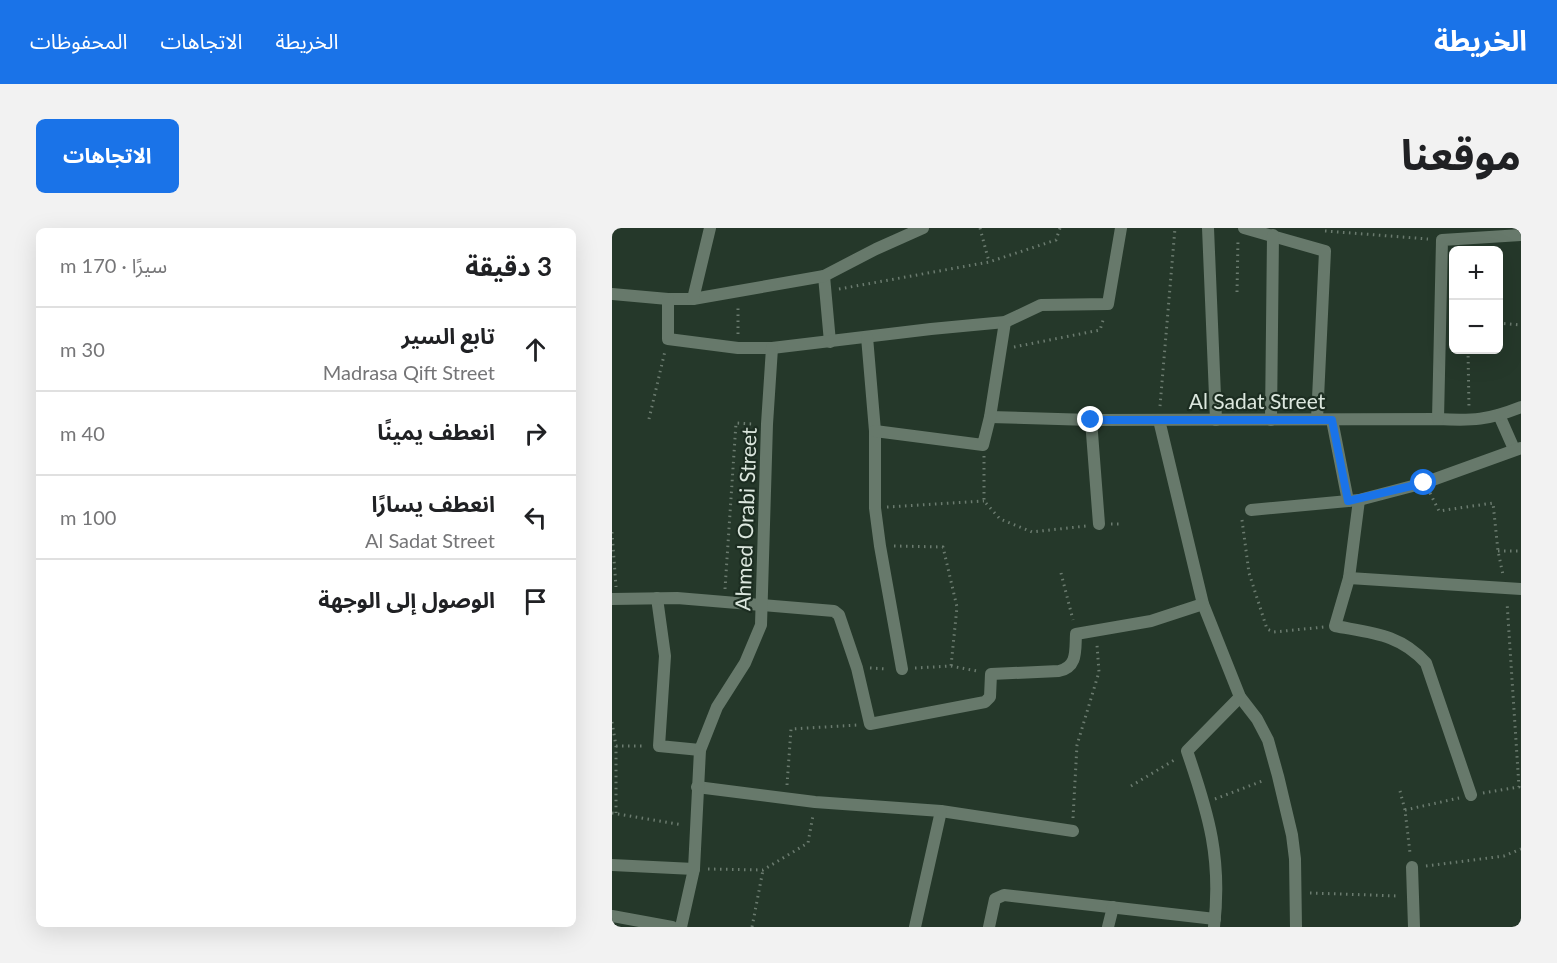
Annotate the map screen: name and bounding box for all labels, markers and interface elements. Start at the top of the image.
text: الخريطة [1434,23,1527,57]
text: المحفوظات [30,28,127,53]
text: الاتجاهات [160,28,242,53]
text: الخريطة [275,28,338,53]
button: الاتجاهات [36,119,179,193]
text: موقعنا [1401,129,1521,179]
map controls [1449,246,1503,354]
button: + [1449,246,1503,300]
text: 3 دقيقة [465,250,552,282]
text: سيرًا · 170 m [60,253,167,277]
button: − [1449,300,1503,354]
text: تابع السير [401,322,495,349]
icon: ahead [519,333,552,366]
text: 30 m [60,337,105,361]
text: Madrasa Qift Street [323,360,495,384]
street label: Al Sadat Street [1189,388,1326,413]
route end [1077,406,1103,432]
icon: right [519,417,552,450]
text: انعطف يمينًا [377,418,495,445]
text: 40 m [60,421,105,445]
street label: Ahmed Orabi Street [729,426,761,611]
route start [1410,469,1436,495]
text: انعطف يسارًا [371,490,495,517]
icon: left [519,501,552,534]
text: 100 m [60,505,116,529]
text: Al Sadat Street [365,528,495,552]
icon: arrive [519,585,552,618]
text: الوصول إلى الوجهة [318,586,495,613]

